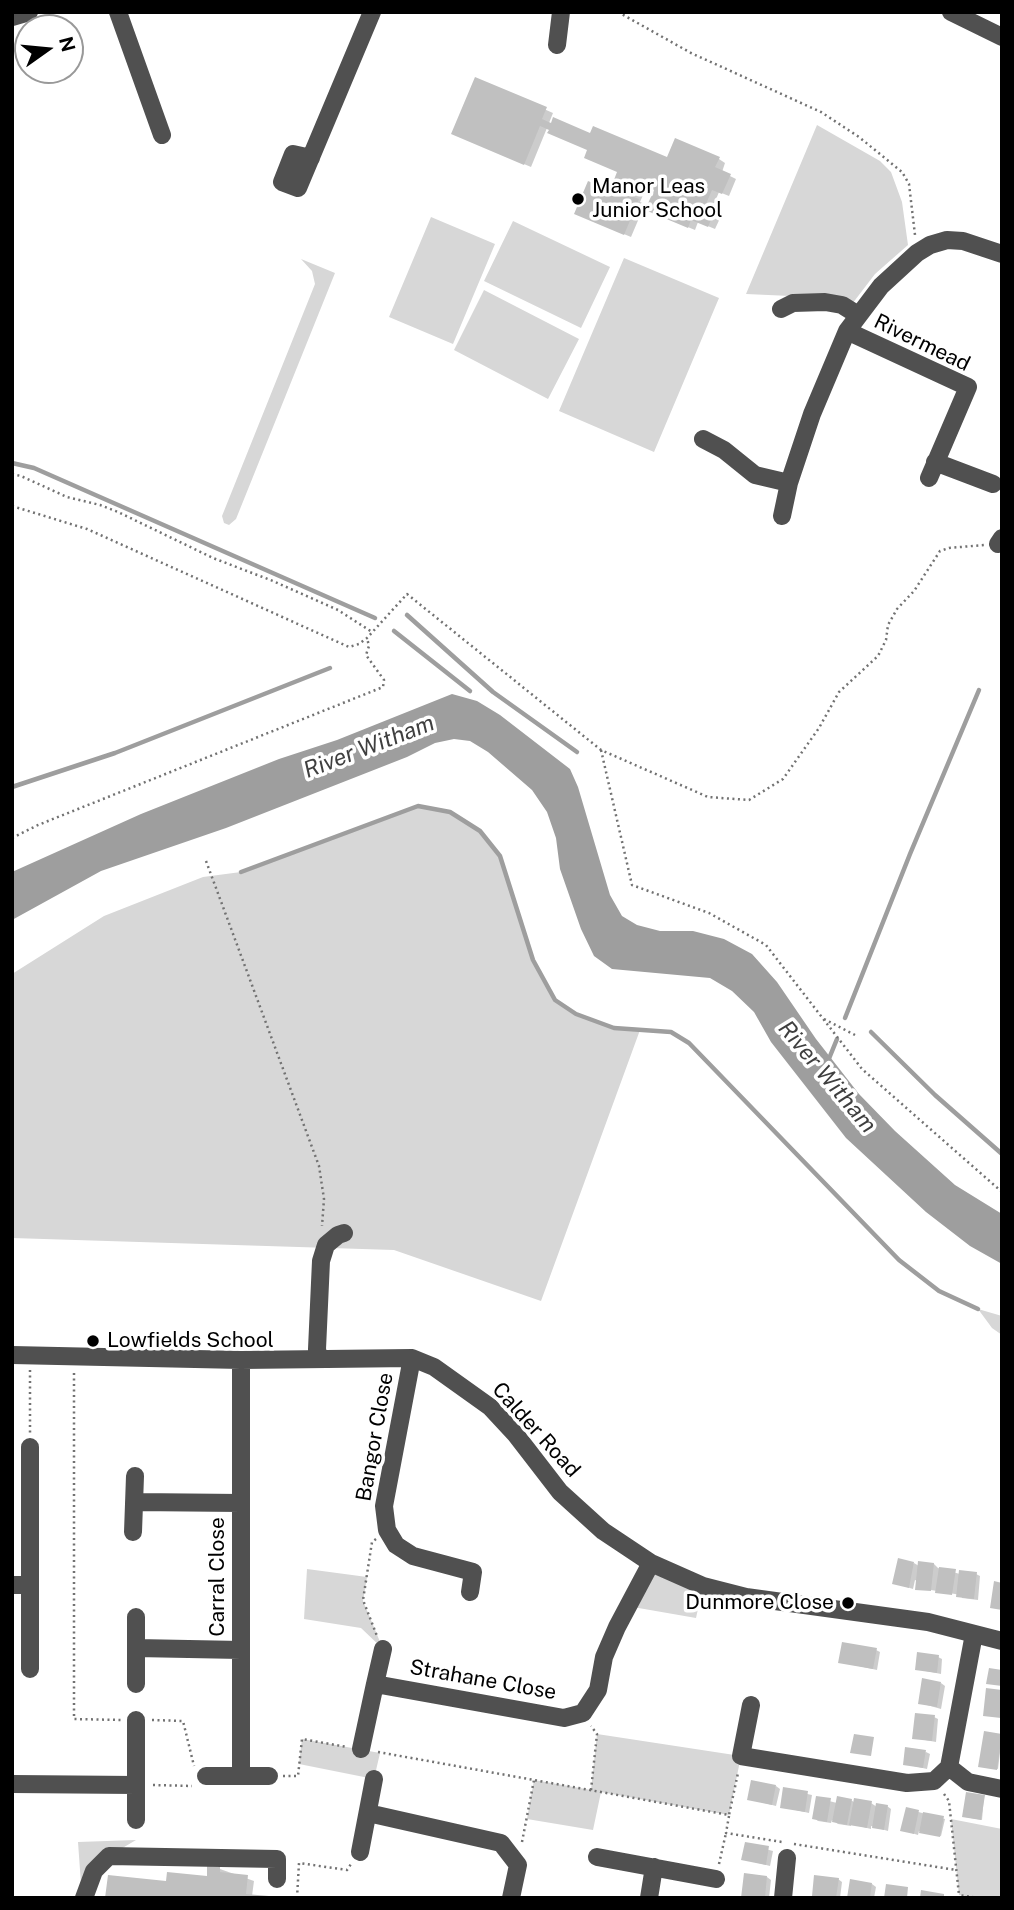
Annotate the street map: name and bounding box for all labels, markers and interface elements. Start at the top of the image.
north arrow [14,14,84,84]
text: N [55,34,80,54]
place label: Manor Leas Junior School [592,174,723,224]
marker: Manor Leas Junior School [570,191,586,207]
street label: Rivermead [870,309,974,377]
water label: River Witham [300,709,438,785]
water label: River Witham [772,1015,882,1139]
place label: Lowfields School [107,1328,274,1354]
marker: Lowfields School [85,1333,101,1349]
street label: Bangor Close [351,1371,399,1503]
street label: Calder Road [487,1377,585,1483]
street label: Carral Close [205,1517,231,1637]
place label: Dunmore Close [685,1590,834,1616]
marker: Dunmore Close [840,1595,856,1611]
street label: Strahane Close [408,1655,558,1705]

